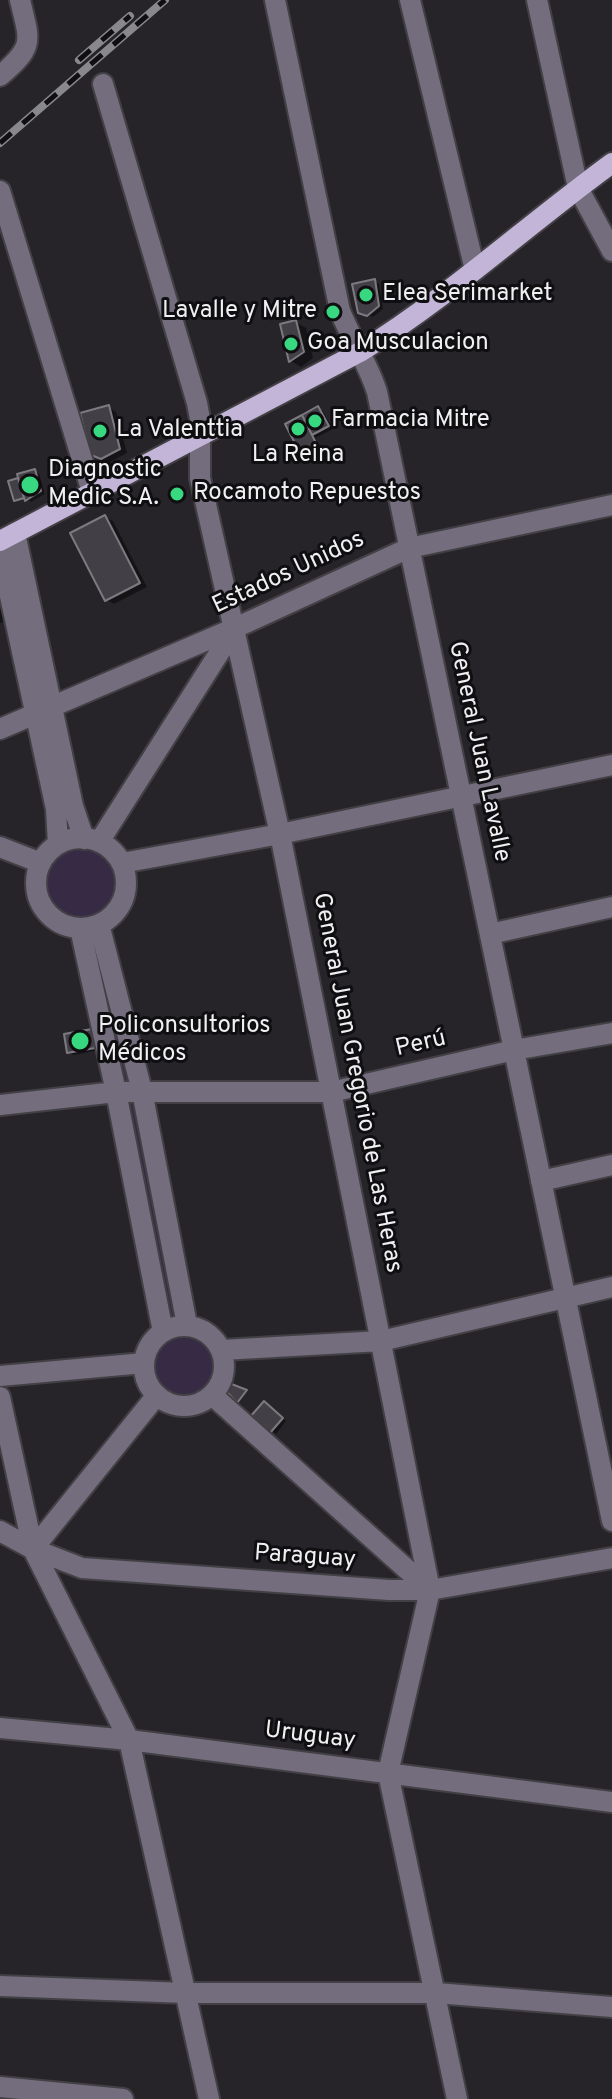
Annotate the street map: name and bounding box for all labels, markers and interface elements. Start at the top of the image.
place label: Elea Serimarket [382,281,552,309]
marker: Elea Serimarket [357,286,375,304]
place label: Lavalle y Mitre [162,298,317,326]
marker: Lavalle y Mitre [324,303,342,321]
place label: Goa Musculacion [307,330,489,358]
marker: Goa Musculacion [282,335,300,353]
place label: Farmacia Mitre [331,407,490,435]
marker: Farmacia Mitre [306,412,324,430]
place label: La Valenttia [116,417,243,445]
marker: La Reina [289,420,307,438]
marker: La Valenttia [91,422,109,440]
place label: La Reina [252,442,344,470]
place label: Diagnostic Medic S.A. [48,457,162,513]
marker: Diagnostic Medic S.A. [19,474,41,496]
place label: Rocamoto Repuestos [193,480,421,508]
marker: Rocamoto Repuestos [168,485,186,503]
street label: Estados Unidos [208,526,370,622]
street label: General Juan Lavalle [441,639,515,865]
street label: General Juan Gregorio de Las Heras [305,891,407,1275]
place label: Policonsultorios Médicos [98,1013,271,1069]
street label: Perú [393,1025,449,1065]
marker: Policonsultorios Médicos [69,1030,91,1052]
street label: Paraguay [253,1540,357,1576]
street label: Uruguay [263,1717,357,1757]

